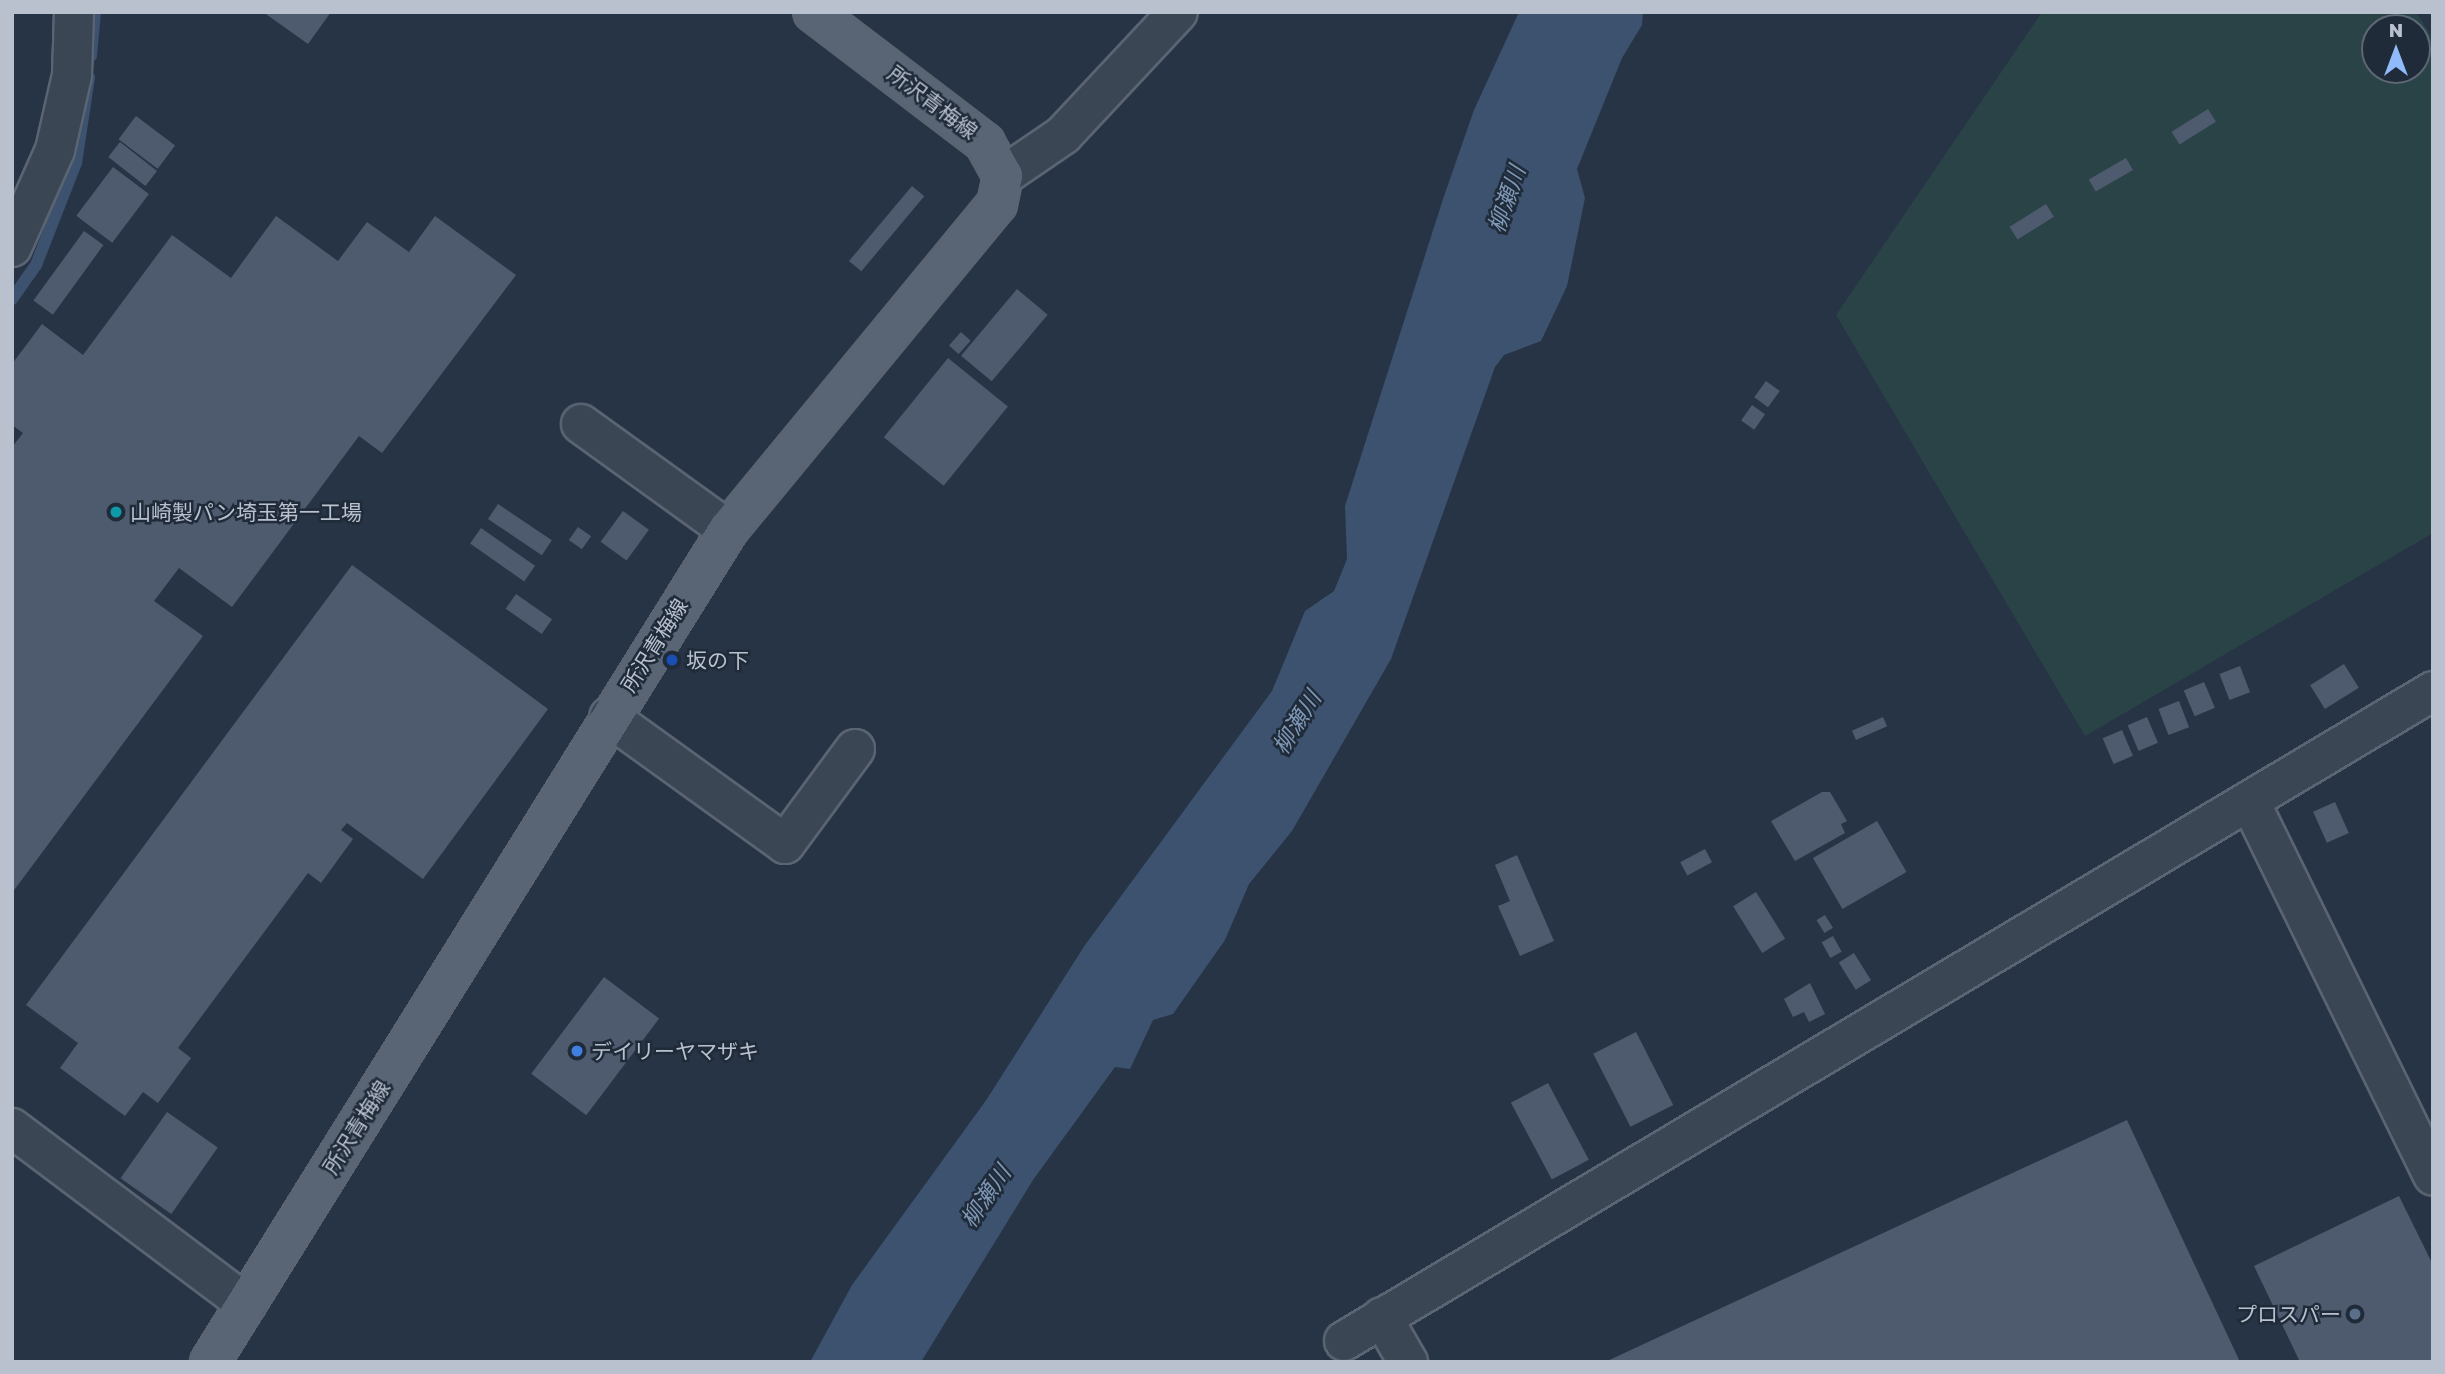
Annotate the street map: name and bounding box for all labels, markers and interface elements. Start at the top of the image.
north arrow [2361,14,2431,84]
text: N [2389,18,2403,41]
street label: 所沢青梅線 [883,60,983,144]
water label: 柳瀬川 [1482,162,1530,236]
place label: 山崎製パン埼玉第一工場 [130,499,361,525]
marker: 山崎製パン埼玉第一工場 [108,504,124,520]
street label: 所沢青梅線 [615,594,693,696]
place label: 坂の下 [686,647,749,673]
marker: 坂の下 [664,652,680,668]
water label: 柳瀬川 [1266,685,1326,759]
place label: デイリーヤマザキ [591,1038,759,1064]
marker: デイリーヤマザキ [569,1043,585,1059]
street label: 所沢青梅線 [317,1076,395,1178]
water label: 柳瀬川 [954,1160,1016,1232]
place label: プロスパー [2236,1301,2341,1327]
marker: プロスパー [2347,1306,2363,1322]

